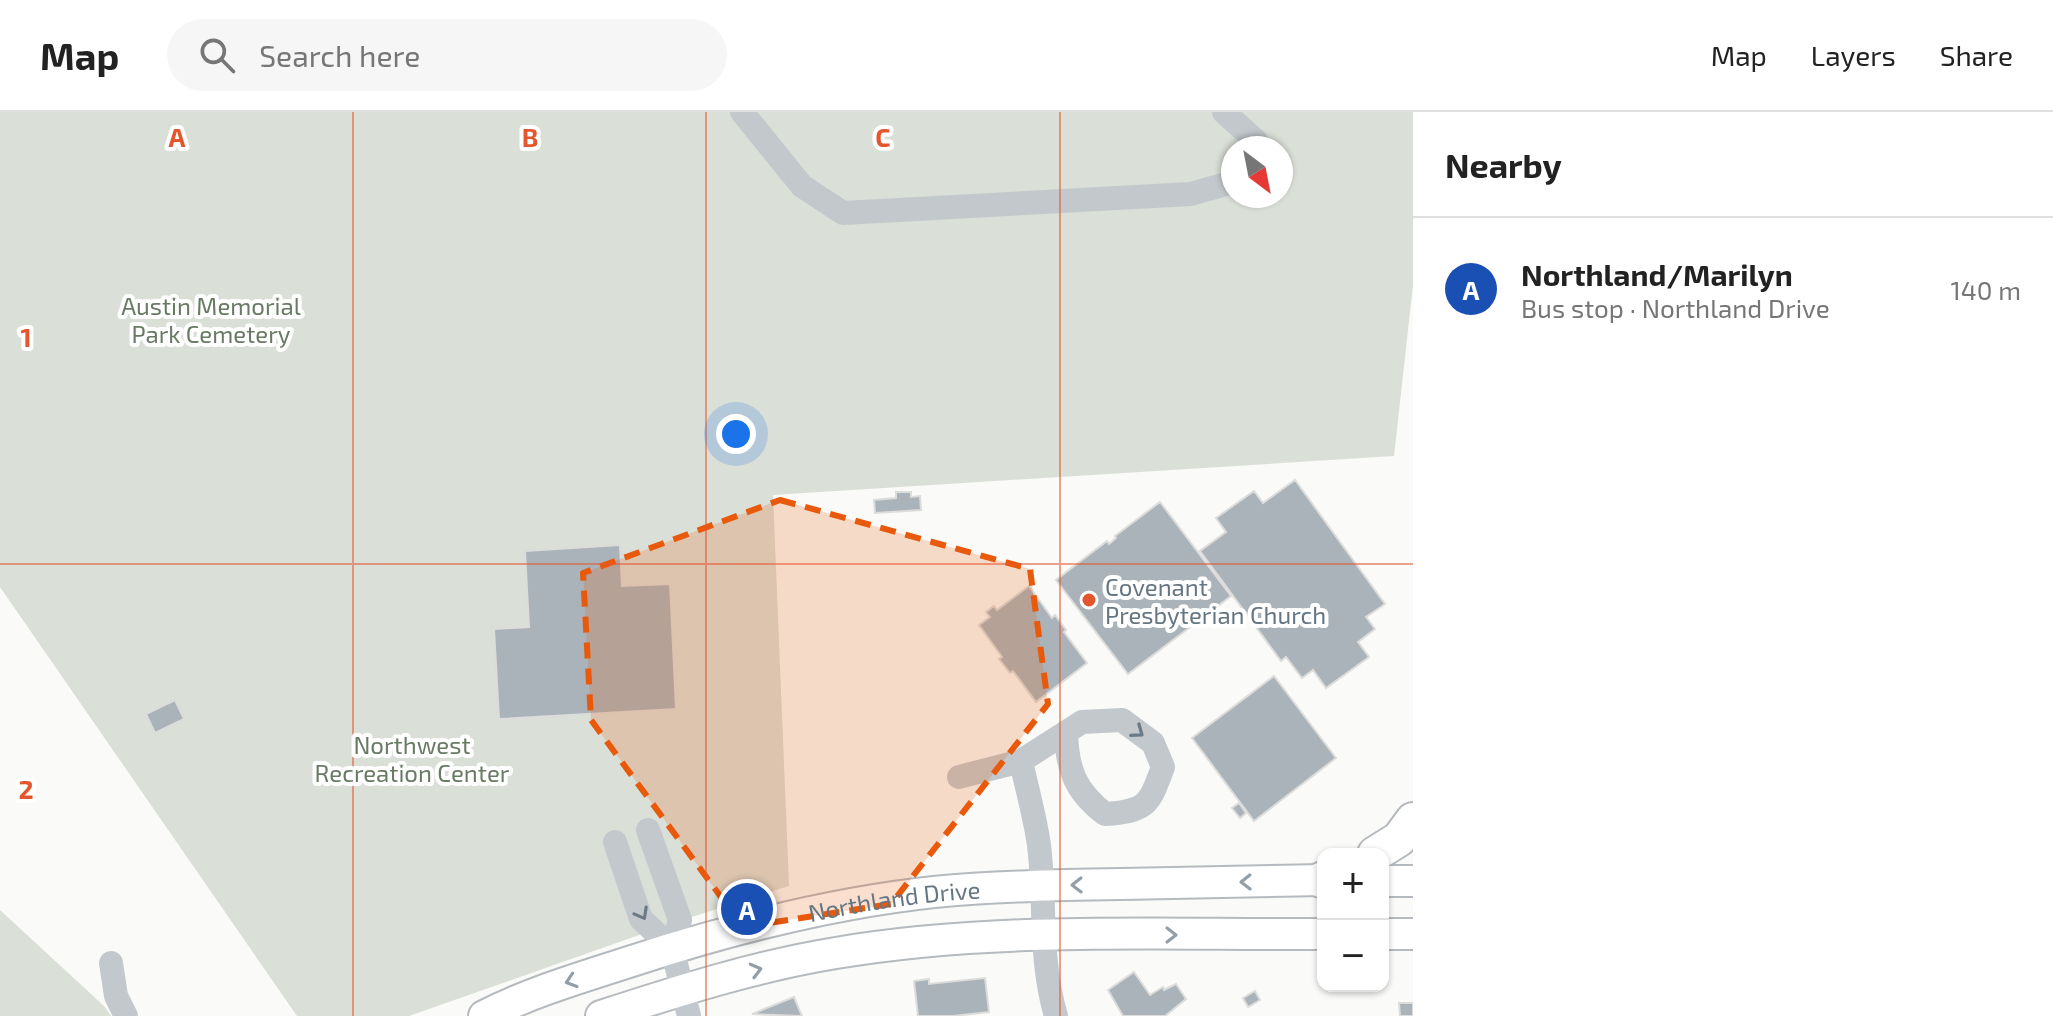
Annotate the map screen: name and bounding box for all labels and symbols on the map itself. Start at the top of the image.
text: A [169,121,186,152]
text: B [522,121,538,152]
text: C [875,121,891,152]
north arrow [1221,136,1293,208]
park label: Austin Memorial Park Cemetery [121,291,301,348]
text: 1 [20,321,32,352]
your location [716,414,756,454]
place label: Covenant Presbyterian Church [1105,572,1326,629]
marker: Covenant Presbyterian Church [1080,591,1098,609]
one-way arrow [1129,723,1143,737]
park label: Northwest Recreation Center [315,730,510,787]
text: 2 [18,773,34,804]
one-way arrow [1239,873,1252,891]
street label: Northland Drive [805,874,981,927]
one-way arrow [1070,876,1083,894]
pin: A [721,879,773,939]
one-way arrow [632,905,648,920]
one-way arrow [1165,926,1178,944]
one-way arrow [748,962,762,979]
one-way arrow [565,972,578,988]

